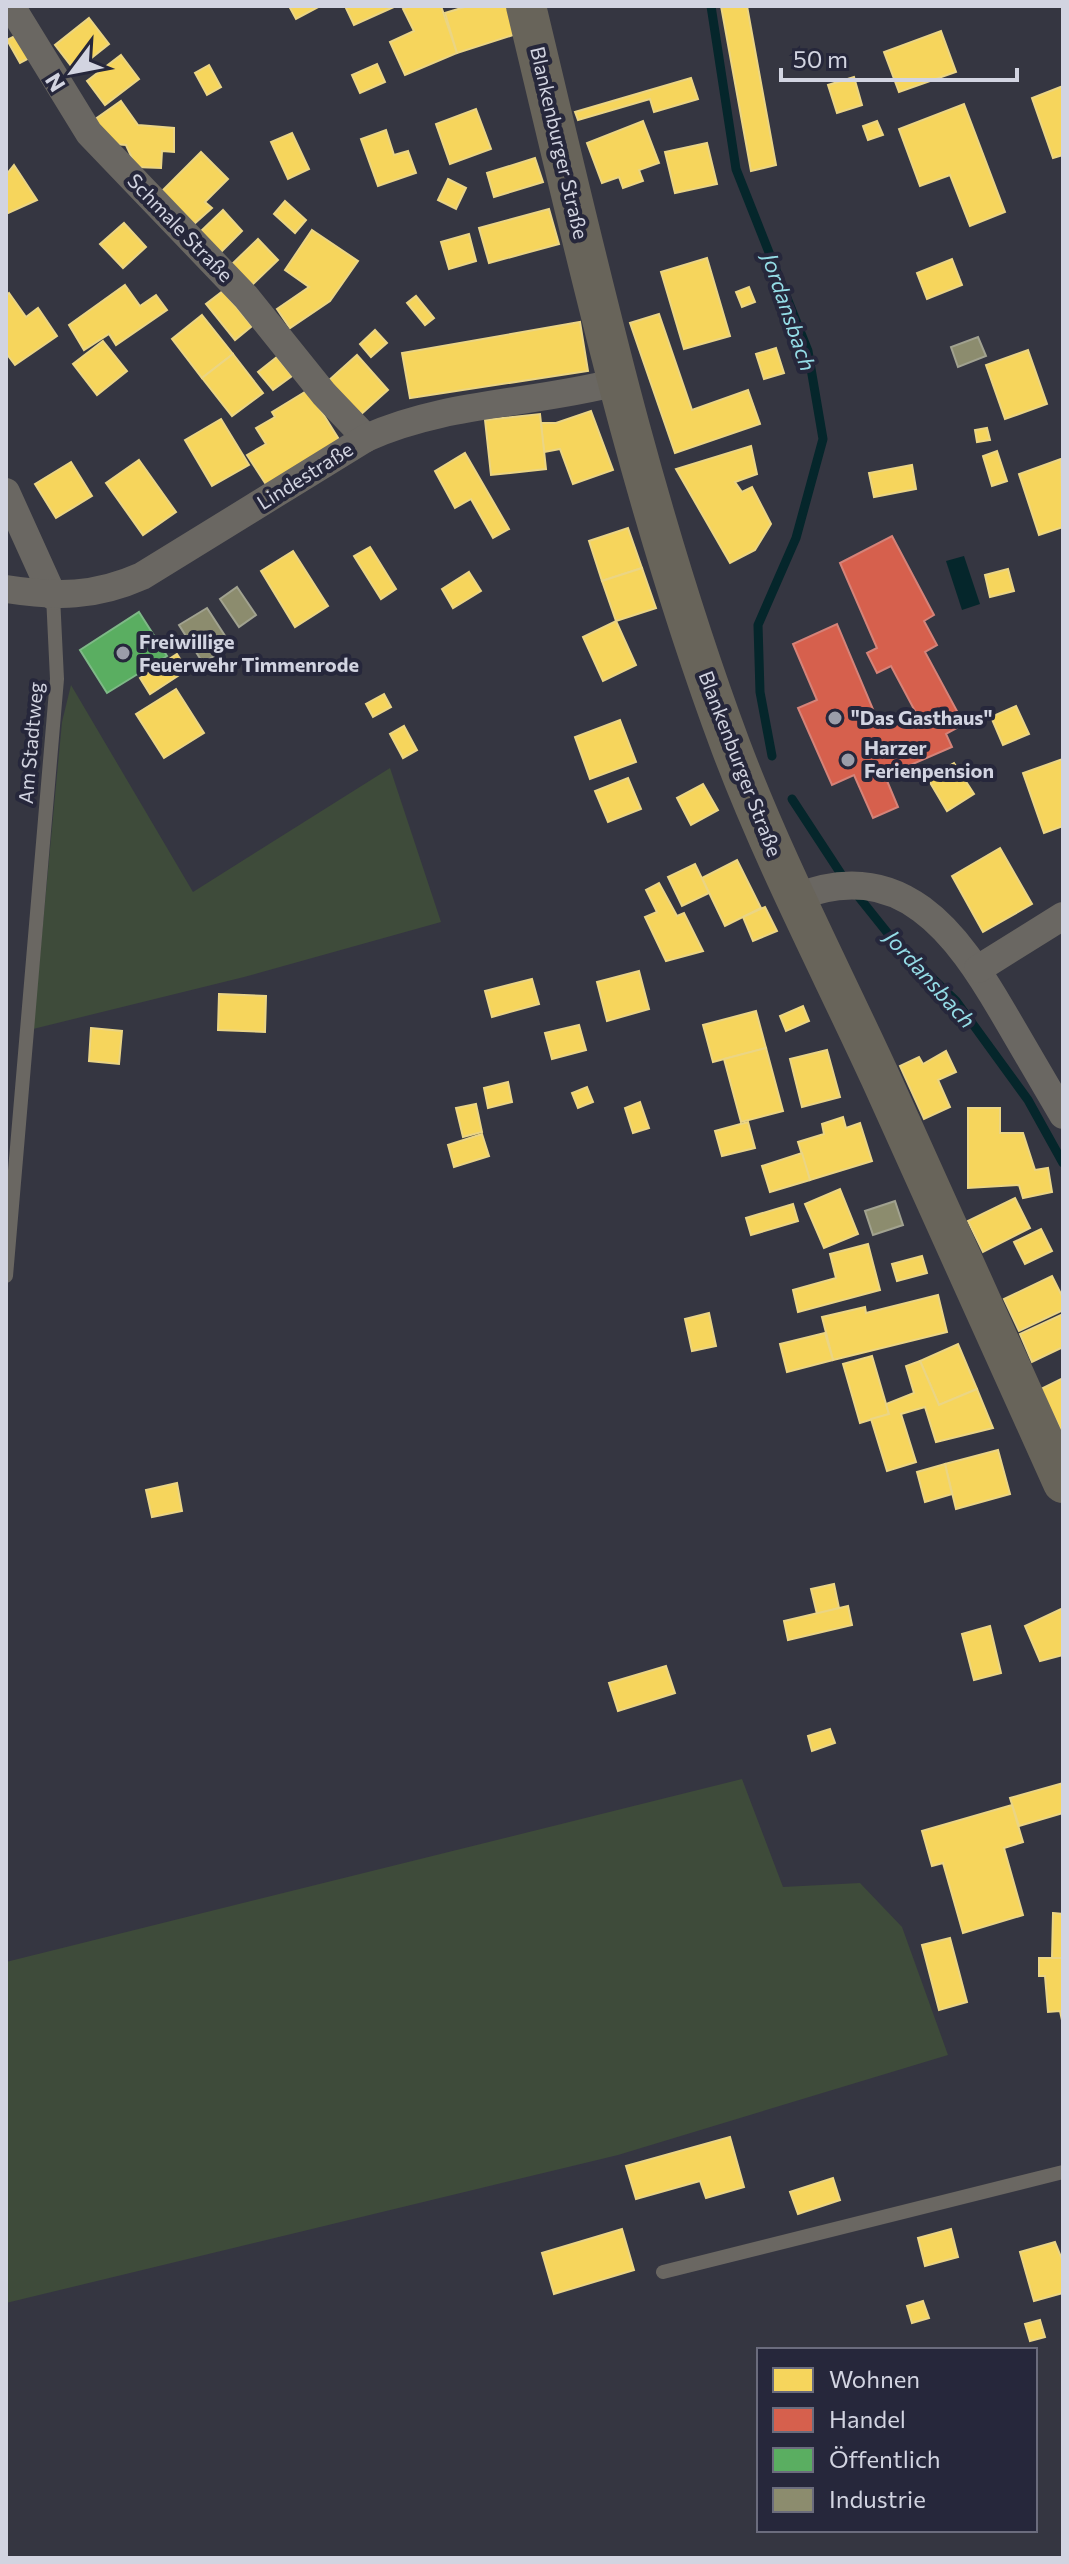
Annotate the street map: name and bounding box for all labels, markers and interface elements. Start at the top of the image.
north arrow [32,32,112,112]
scale bar [781,32,1017,82]
street label: Blankenburger Straße [526,44,594,241]
text: 50 m [793,44,848,73]
text: N [39,69,70,97]
street label: Schmale Straße [123,168,238,286]
water label: Jordansbach [756,247,822,374]
street label: Lindestraße [252,436,357,514]
place label: Freiwillige Feuerwehr Timmenrode [139,629,359,676]
marker: Freiwillige Feuerwehr Timmenrode [114,644,132,662]
street label: Blankenburger Straße [694,667,787,860]
street label: Am Stadtweg [13,681,47,805]
place label: "Das Gasthaus" [851,705,992,729]
marker: "Das Gasthaus" [826,709,844,727]
place label: Harzer Ferienpension [864,735,994,782]
marker: Harzer Ferienpension [839,751,857,769]
water label: Jordansbach [878,923,981,1033]
legend [757,2348,1037,2532]
text: Wohnen [829,2364,920,2393]
text: Handel [829,2404,906,2433]
text: Öffentlich [829,2444,941,2473]
text: Industrie [829,2484,926,2513]

